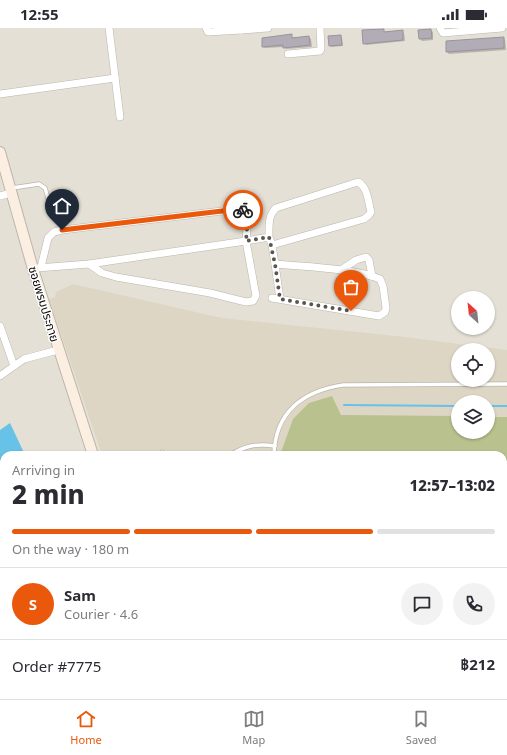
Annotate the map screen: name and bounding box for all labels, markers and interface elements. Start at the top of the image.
text: 12:55 [20,4,59,24]
pin [45,189,79,230]
courier [223,190,263,230]
icon: home [51,195,73,217]
icon: bike [232,199,254,221]
street label: ซอยพรมประกาย [24,264,64,344]
pin [334,270,368,311]
icon: bag [340,276,362,298]
north arrow [451,291,495,335]
map controls [451,291,495,439]
button: locate [451,343,495,387]
button: layers [451,395,495,439]
text: Arriving in [12,461,75,479]
text: 12:57–13:02 [410,475,495,495]
text: 2 min [12,476,85,512]
text: On the way · 180 m [12,540,129,558]
button: chat [401,583,443,625]
button: phone [453,583,495,625]
text: Sam [64,585,96,605]
text: S [29,594,37,614]
text: Courier · 4.6 [64,605,138,623]
text: ฿212 [461,654,495,674]
text: Order #7775 [12,656,101,676]
tab: Home [70,708,102,747]
tab: Map [242,708,265,747]
tab: Saved [406,708,437,747]

